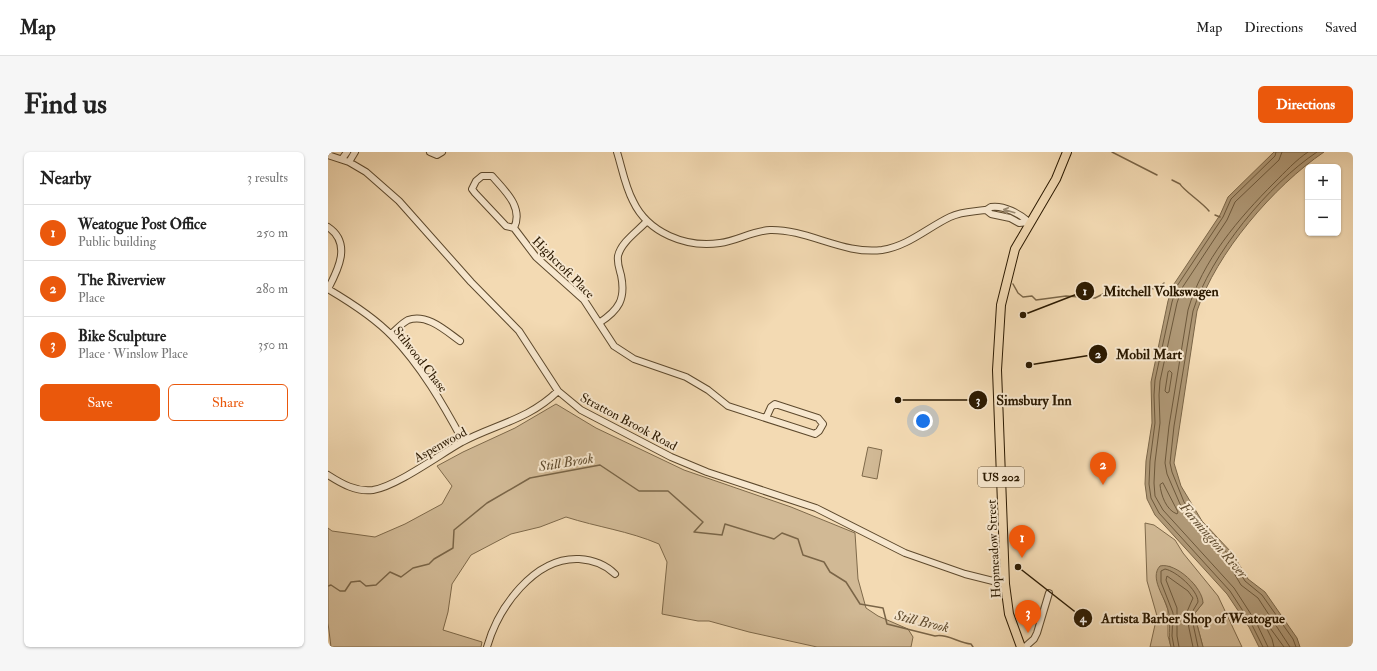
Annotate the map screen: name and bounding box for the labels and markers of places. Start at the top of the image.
callout: Mitchell Volkswagen [1075,278,1226,304]
callout: Mobil Mart [1088,341,1190,367]
callout: Simsbury Inn [968,387,1080,413]
pin: 2 [1090,452,1116,485]
pin: 1 [1009,525,1035,558]
pin: 3 [1015,600,1041,633]
callout: Artista Barber Shop of Weatogue [1073,605,1293,631]

